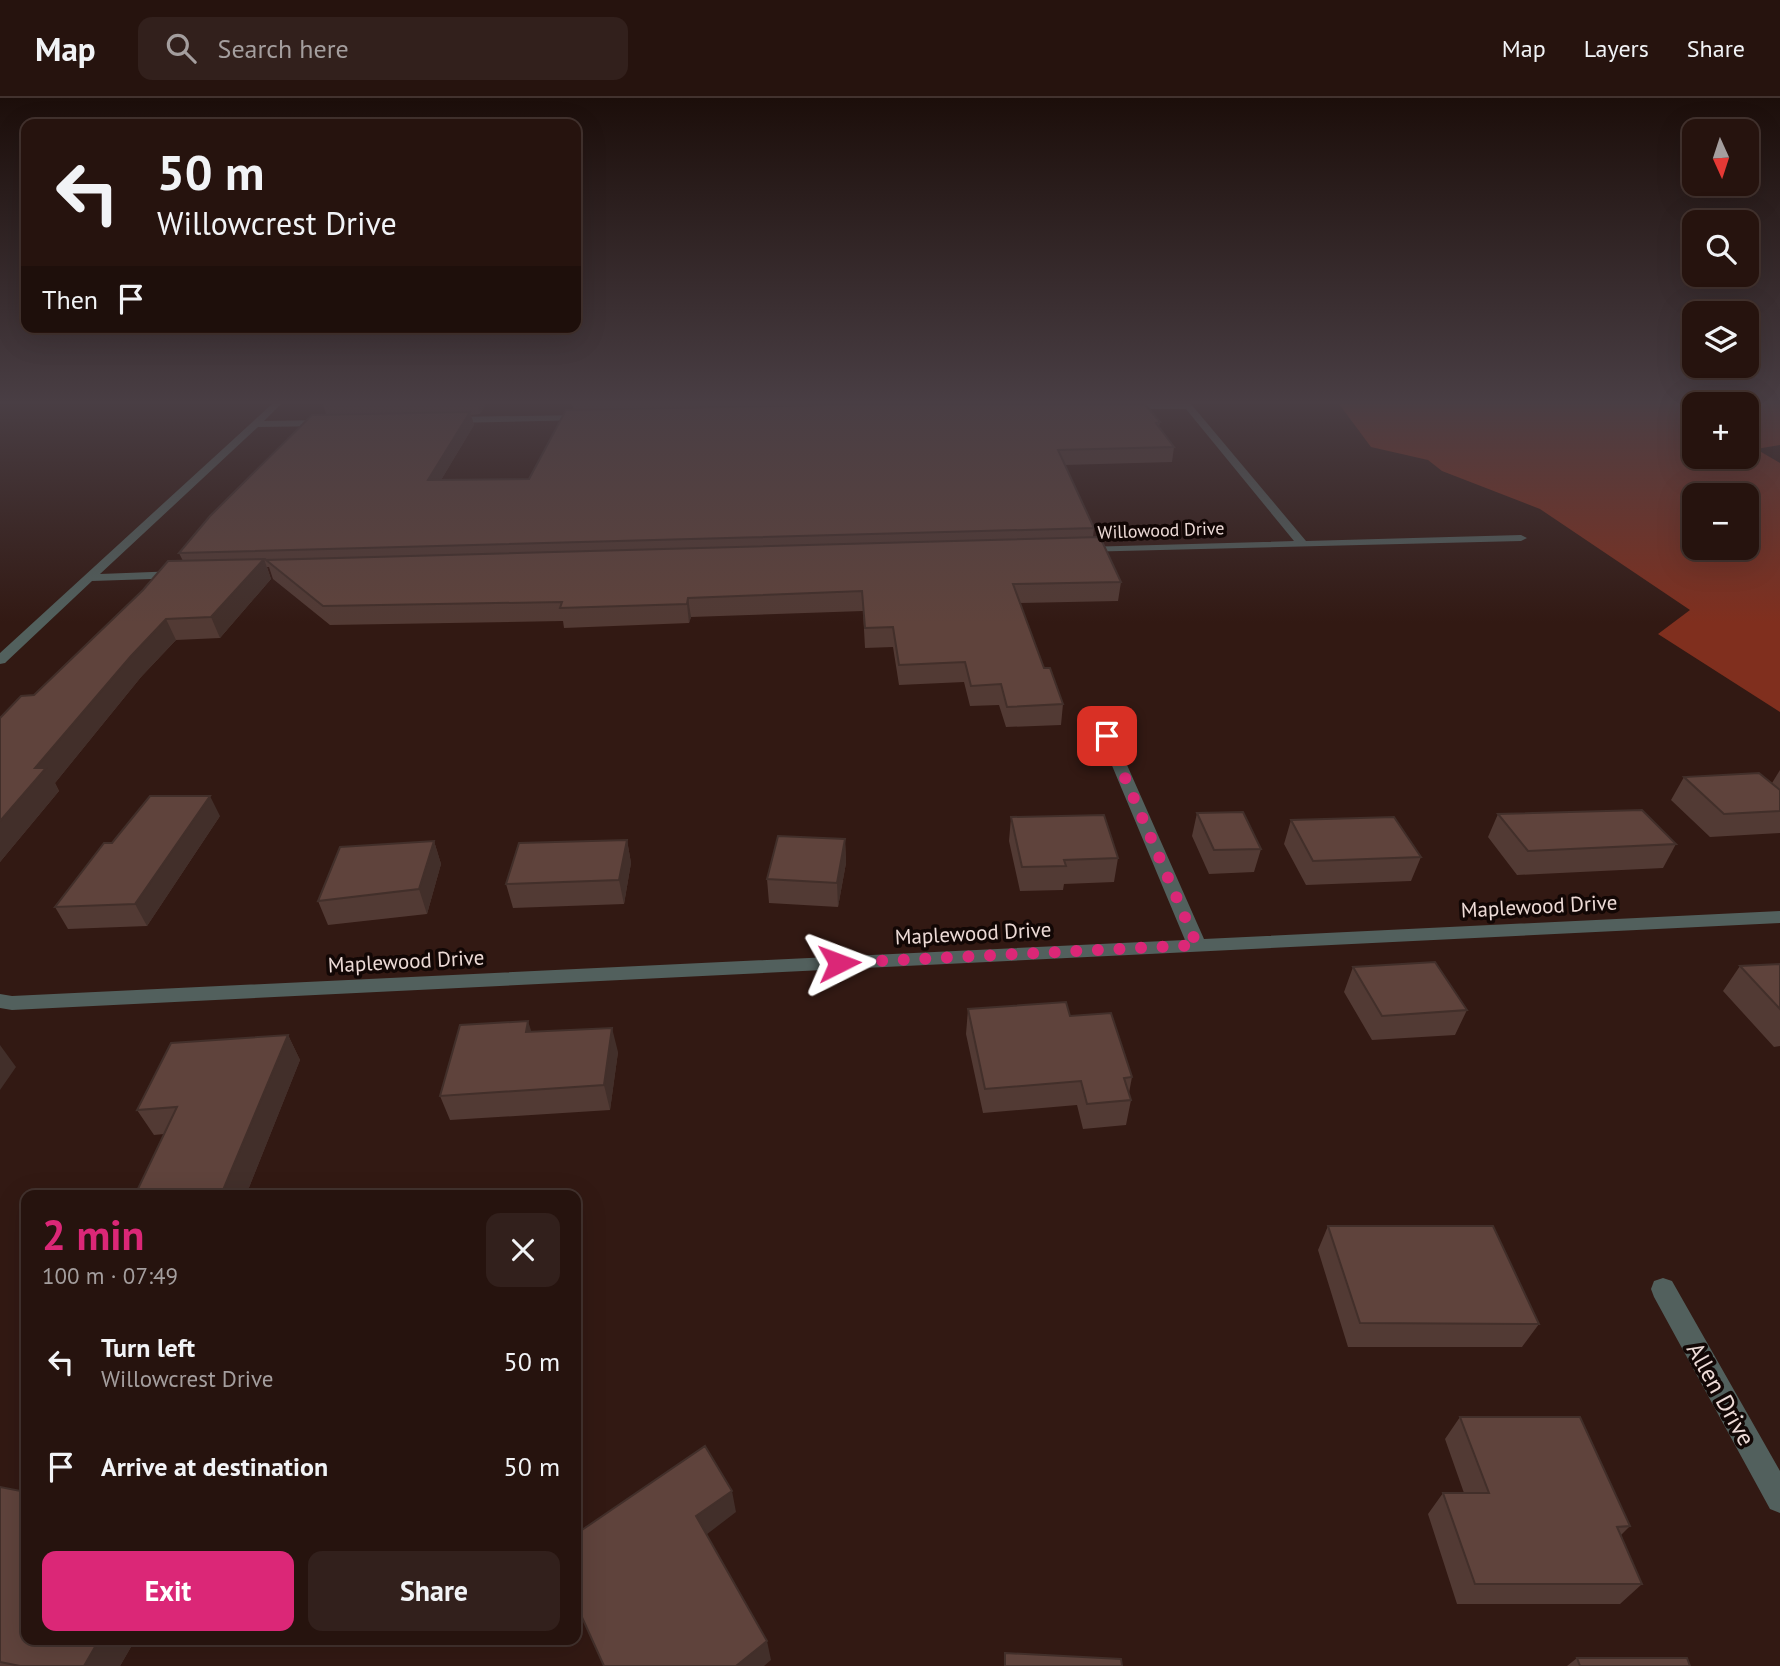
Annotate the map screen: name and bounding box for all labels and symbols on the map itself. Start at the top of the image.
north arrow [1682,119,1759,196]
street label: Willowood Drive [1097,516,1225,544]
pin [1077,706,1137,766]
street label: Maplewood Drive [1460,888,1618,924]
street label: Maplewood Drive [894,915,1052,951]
position arrow [802,926,876,1000]
street label: Maplewood Drive [327,943,485,979]
street label: Allen Drive [1680,1337,1762,1451]

